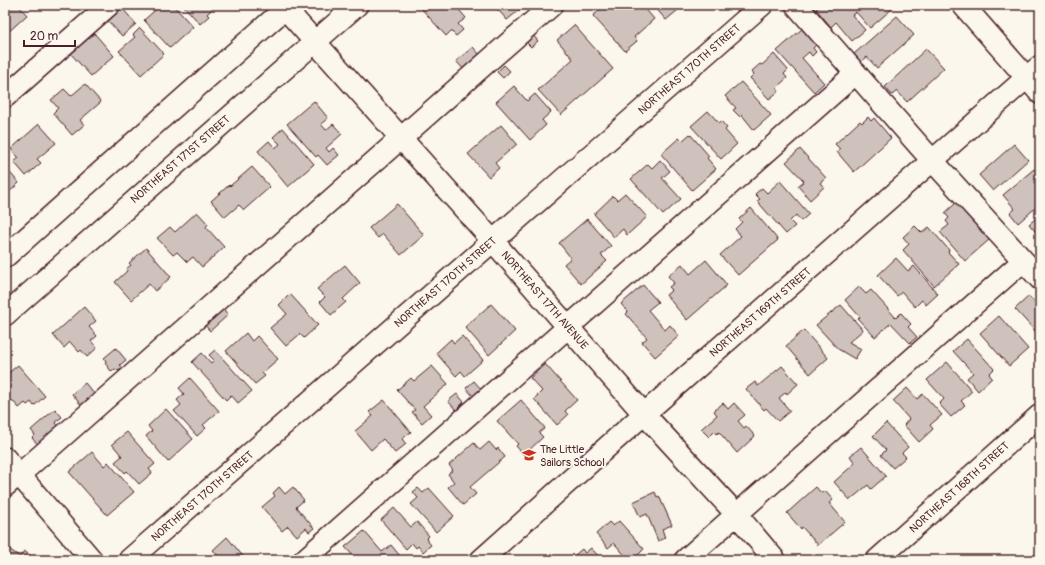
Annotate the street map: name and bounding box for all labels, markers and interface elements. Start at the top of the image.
street label: NORTHEAST 170TH STREET [636,21,743,117]
scale bar [24,22,75,48]
text: 20 m [30,29,59,44]
street label: NORTHEAST 171ST STREET [128,113,233,206]
street label: NORTHEAST 170TH STREET [392,234,499,330]
street label: NORTHEAST 17TH AVENUE [498,249,591,352]
street label: NORTHEAST 169TH STREET [707,265,814,360]
street label: NORTHEAST 168TH STREET [907,439,1012,536]
place label: The Little Sailors School [540,443,605,469]
school or university icon: The Little Sailors School [521,447,537,463]
street label: NORTHEAST 170TH STREET [149,448,256,544]

